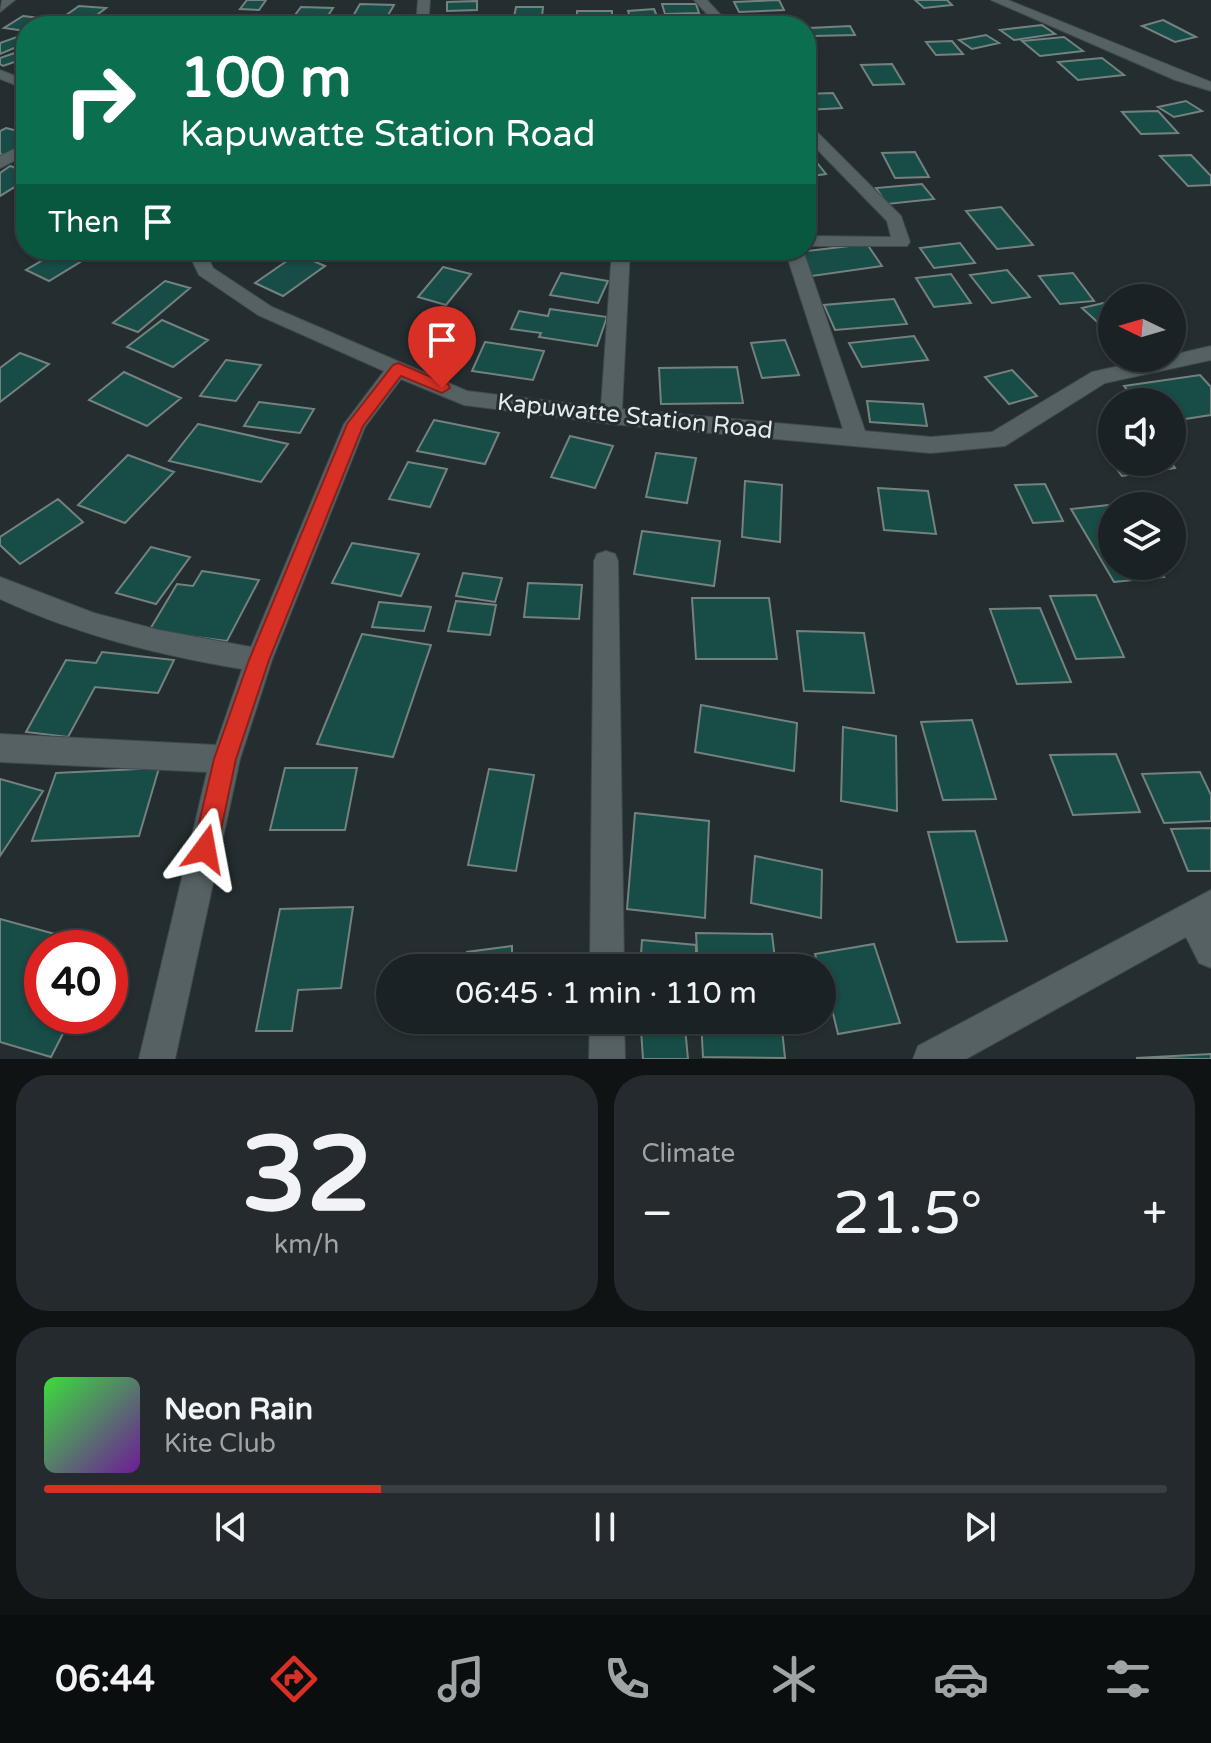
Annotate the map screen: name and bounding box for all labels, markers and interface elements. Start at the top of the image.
text: 100 m [180,45,351,112]
icon: right [48,48,152,152]
text: Kapuwatte Station Road [180,113,595,156]
icon: arrive [136,200,180,244]
text: Then [48,204,120,241]
north arrow [1098,284,1186,372]
map controls [1098,284,1186,580]
pin [408,306,476,388]
icon: arrive [420,318,464,362]
street label: Kapuwatte Station Road [496,388,774,445]
button: sound [1098,388,1186,476]
button: layers [1098,492,1186,580]
position arrow [163,807,247,891]
speed limit sign: 40 [24,930,128,1034]
text: 06:45 · 1 min · 110 m [455,975,757,1012]
text: 32 [241,1114,372,1239]
text: Climate [642,1138,735,1169]
text: 21.5° [832,1178,983,1250]
text: − [642,1188,673,1241]
text: + [1142,1188,1167,1241]
text: km/h [274,1229,339,1260]
text: Neon Rain [164,1391,313,1428]
text: Kite Club [164,1428,276,1459]
icon: previous [209,1505,253,1549]
icon: pause [583,1505,627,1549]
icon: next [958,1505,1002,1549]
icon: directions [266,1651,322,1707]
icon: music [433,1651,489,1707]
icon: phone [599,1651,655,1707]
icon: climate [766,1651,822,1707]
icon: car [933,1651,989,1707]
icon: filters [1100,1651,1156,1707]
text: 06:44 [55,1658,155,1701]

